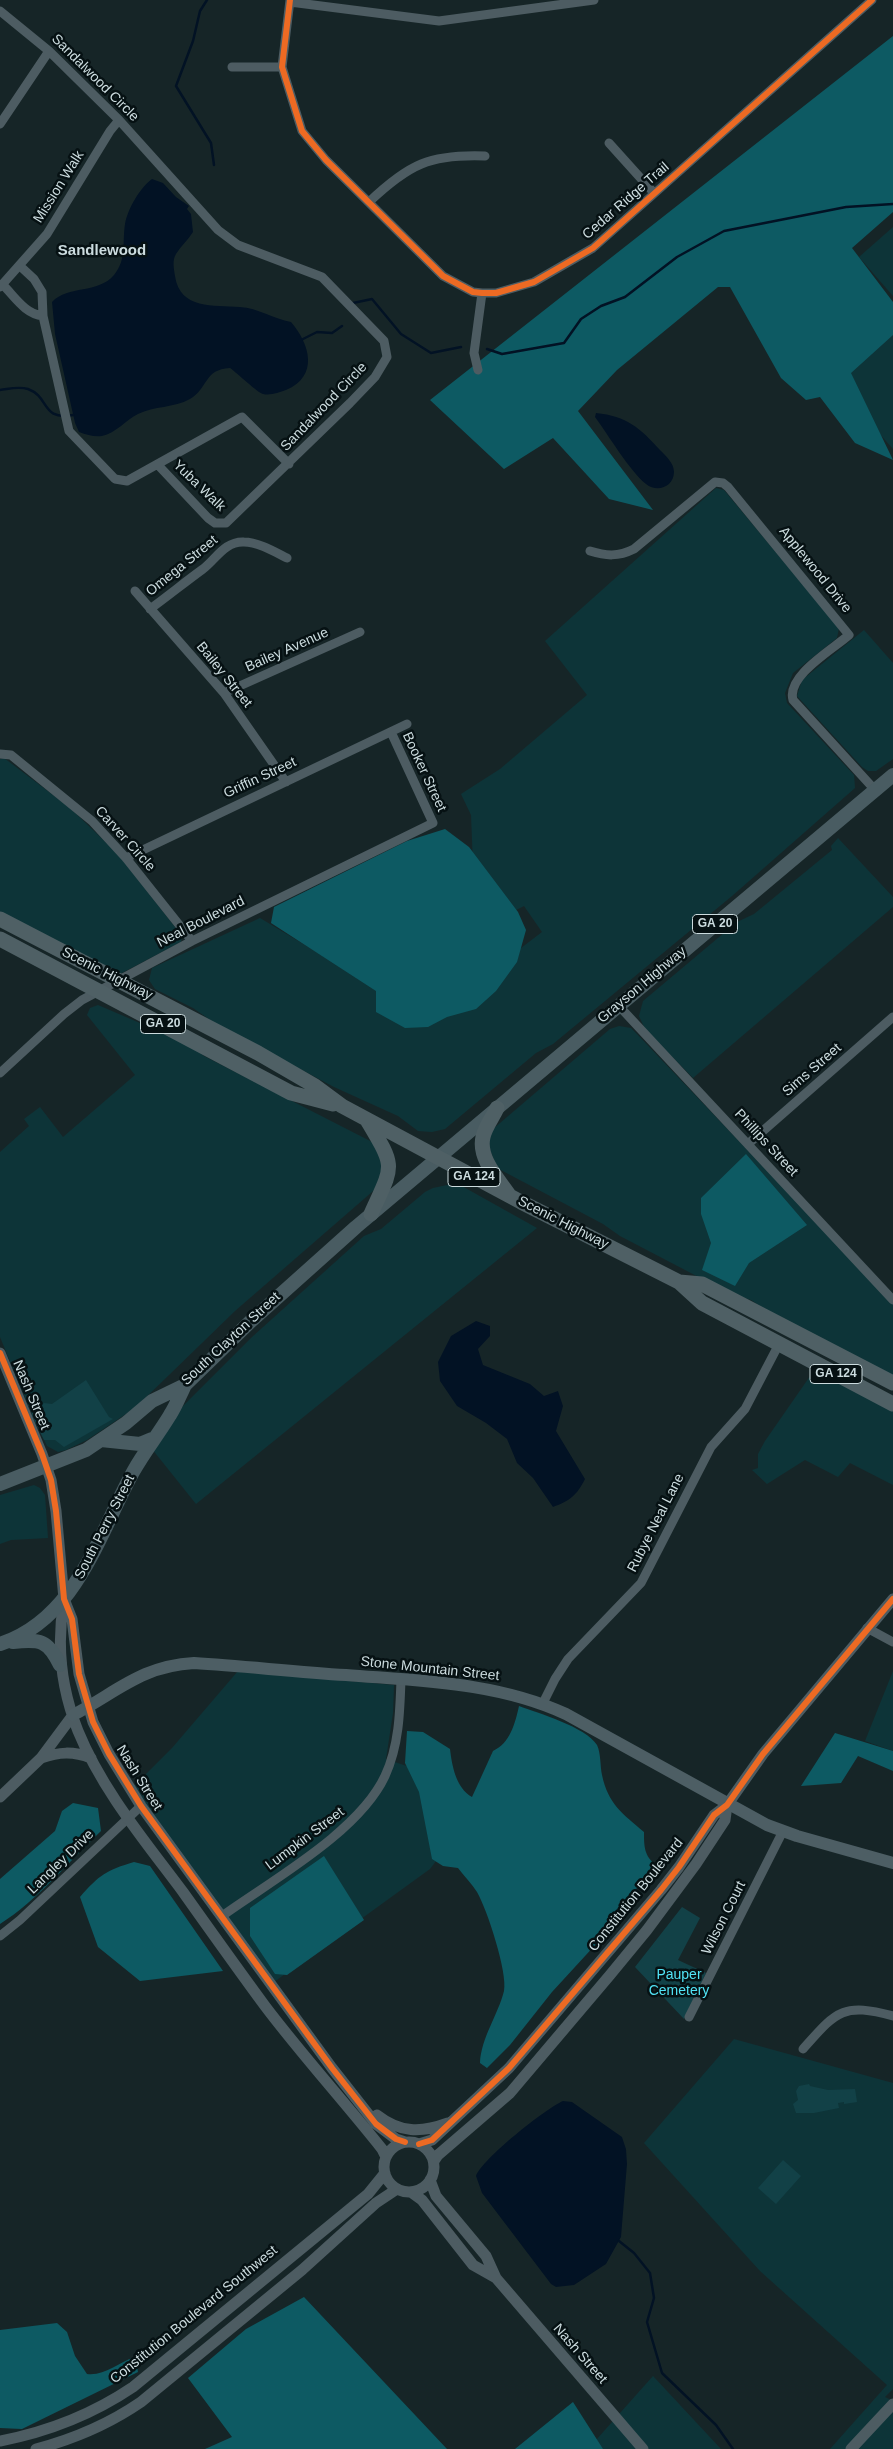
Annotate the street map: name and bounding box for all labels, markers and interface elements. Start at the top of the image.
street label: Sandalwood Circle [48,31,142,125]
street label: Mission Walk [30,148,88,226]
street label: Cedar Ridge Trail [579,159,673,243]
district label: Sandlewood [58,242,146,260]
street label: Sandalwood Circle [277,359,371,455]
street label: Yuba Walk [169,457,229,515]
street label: Applewood Drive [775,524,855,616]
street label: Omega Street [143,532,221,600]
street label: Bailey Avenue [243,624,331,676]
street label: Bailey Street [192,639,256,711]
street label: Booker Street [398,730,450,814]
street label: Griffin Street [221,754,299,802]
street label: Carver Circle [91,803,159,875]
street label: Neal Boulevard [155,893,247,951]
road number: GA 20 [692,914,738,934]
street label: Grayson Highway [594,943,690,1027]
street label: Scenic Highway [59,944,155,1004]
road number: GA 20 [140,1014,186,1034]
street label: Sims Street [779,1040,845,1100]
street label: Phillips Street [731,1106,801,1180]
road number: GA 124 [448,1168,500,1186]
street label: Scenic Highway [515,1193,611,1253]
street label: South Clayton Street [178,1289,284,1389]
street label: Nash Street [9,1358,53,1432]
road number: GA 124 [810,1365,862,1384]
street label: Rubye Neal Lane [624,1471,688,1575]
street label: South Perry Street [71,1472,139,1582]
street label: Stone Mountain Street [360,1653,500,1685]
street label: Nash Street [112,1742,166,1814]
street label: Lumpkin Street [262,1804,348,1874]
street label: Langley Drive [24,1826,98,1898]
street label: Constitution Boulevard [585,1835,687,1955]
street label: Wilson Court [698,1878,750,1958]
park label: Pauper Cemetery [649,1967,709,2000]
street label: Constitution Boulevard Southwest [107,2242,281,2388]
street label: Nash Street [549,2321,611,2387]

